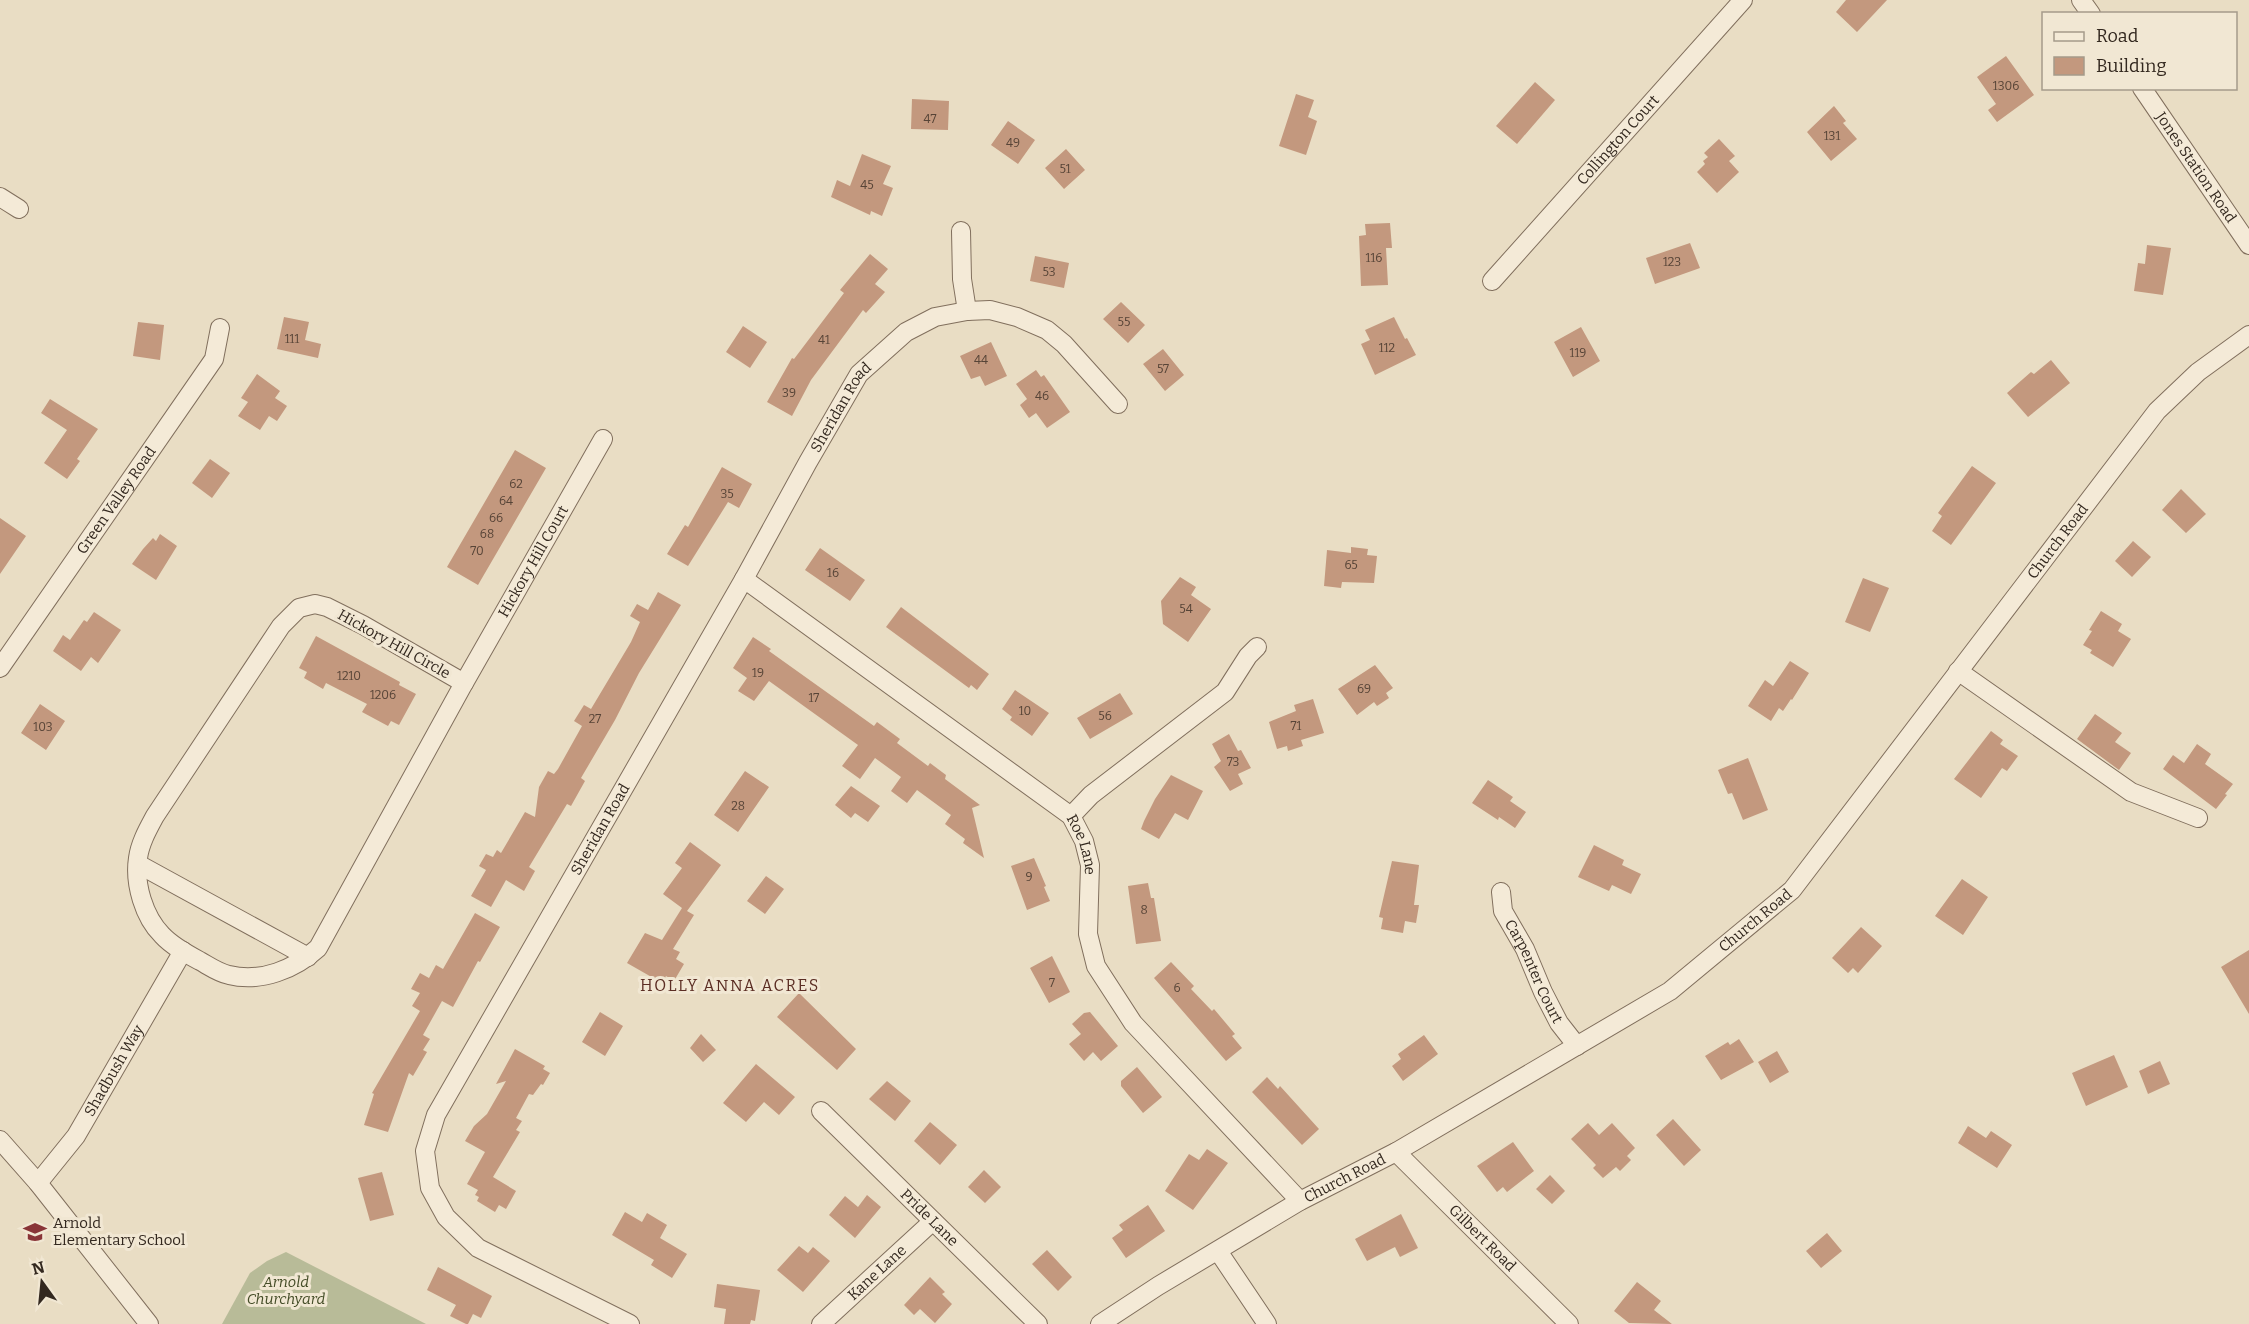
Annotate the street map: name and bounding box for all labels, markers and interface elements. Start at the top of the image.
legend [2042,12,2237,90]
text: Road [2096,25,2139,47]
text: Building [2096,55,2167,77]
house number: 1306 [1993,79,2019,93]
street label: Collington Court [1573,91,1663,189]
street label: Jones Station Road [2151,108,2240,226]
house number: 47 [924,112,936,126]
house number: 131 [1824,129,1840,143]
house number: 49 [1006,136,1020,150]
house number: 51 [1059,162,1071,176]
house number: 45 [860,178,874,192]
house number: 116 [1366,251,1382,265]
house number: 123 [1663,255,1681,269]
house number: 53 [1043,265,1056,279]
house number: 55 [1118,315,1130,329]
house number: 111 [285,332,299,346]
house number: 41 [818,333,830,347]
house number: 112 [1379,341,1395,355]
house number: 119 [1570,346,1586,360]
house number: 44 [974,353,988,367]
street label: Sheridan Road [807,358,875,455]
house number: 57 [1157,362,1169,376]
house number: 39 [782,386,796,400]
house number: 46 [1035,389,1049,403]
street label: Green Valley Road [73,443,160,557]
house number: 62 [509,477,523,491]
house number: 35 [720,487,734,501]
house number: 64 [499,494,513,508]
street label: Church Road [2023,500,2092,582]
street label: Hickory Hill Court [494,502,573,620]
house number: 66 [489,511,503,525]
house number: 68 [480,527,494,541]
house number: 70 [470,544,484,558]
house number: 65 [1344,558,1358,572]
house number: 16 [827,566,839,580]
house number: 54 [1179,602,1193,616]
street label: Hickory Hill Circle [334,606,454,682]
house number: 19 [752,666,764,680]
house number: 1210 [337,669,361,683]
house number: 69 [1357,682,1371,696]
house number: 1206 [370,688,396,702]
house number: 17 [809,691,819,705]
house number: 10 [1019,704,1031,718]
house number: 56 [1098,709,1112,723]
house number: 27 [589,712,601,726]
house number: 71 [1291,719,1302,733]
house number: 103 [33,720,53,734]
house number: 73 [1227,755,1239,769]
street label: Sheridan Road [567,780,633,878]
house number: 28 [731,799,745,813]
street label: Roe Lane [1063,811,1099,875]
house number: 9 [1025,870,1033,884]
street label: Church Road [1715,885,1795,956]
house number: 8 [1140,903,1148,917]
street label: Carpenter Court [1501,916,1567,1027]
district label: HOLLY ANNA ACRES [640,976,820,995]
house number: 7 [1049,976,1055,990]
house number: 6 [1173,981,1181,995]
street label: Shadbush Way [80,1022,147,1120]
street label: Church Road [1301,1150,1389,1207]
street label: Pride Lane [897,1185,962,1250]
street label: Gilbert Road [1445,1201,1520,1275]
place label: Arnold Elementary School [53,1214,185,1249]
school or university icon: Arnold Elementary School [22,1219,48,1245]
street label: Kane Lane [844,1241,910,1304]
north arrow [12,1252,72,1312]
text: N [30,1257,47,1279]
park label: Arnold Churchyard [247,1273,326,1308]

